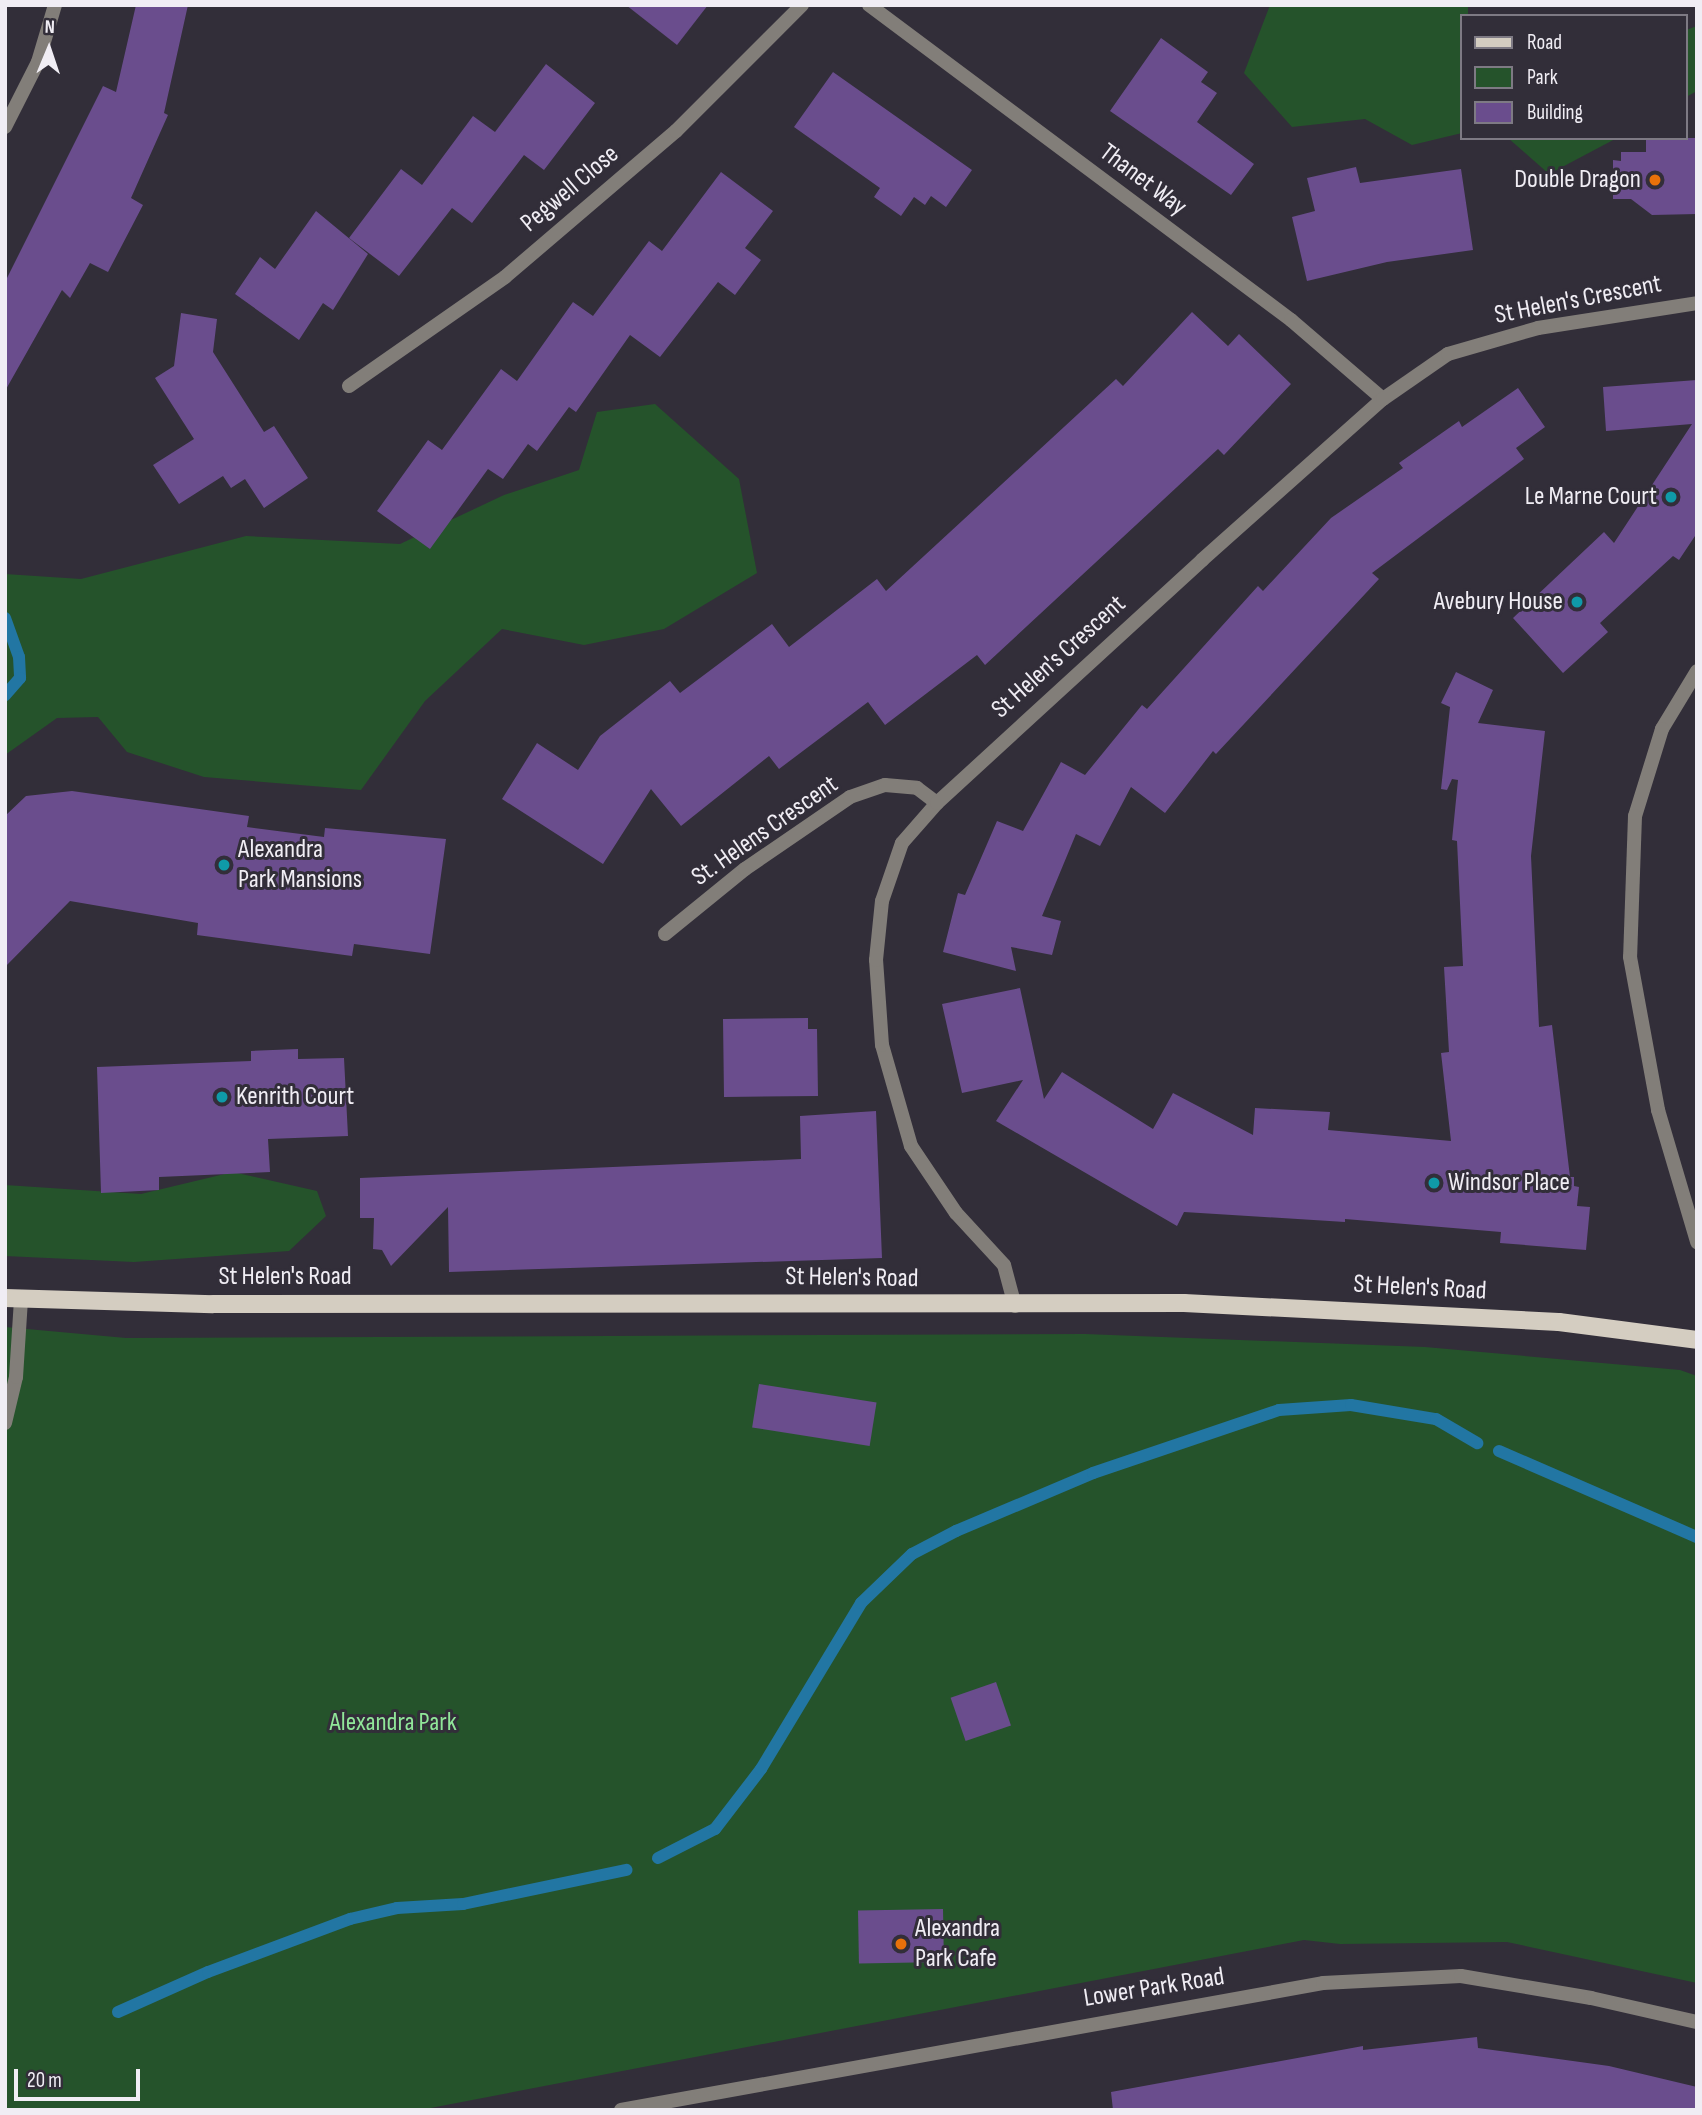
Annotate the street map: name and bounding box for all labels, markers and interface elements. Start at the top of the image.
north arrow [14,14,84,84]
legend [1460,14,1688,140]
text: N [44,16,55,39]
text: Road [1527,30,1562,55]
text: Park [1527,65,1558,90]
text: Building [1527,100,1583,125]
street label: Thanet Way [1093,137,1193,223]
street label: Pegwell Close [515,139,625,239]
place label: Double Dragon [1514,164,1641,196]
marker: Double Dragon [1647,172,1663,188]
street label: St Helen's Crescent [1492,269,1664,331]
place label: Le Marne Court [1525,481,1657,513]
marker: Le Marne Court [1663,489,1679,505]
place label: Avebury House [1434,586,1563,618]
street label: St Helen's Crescent [986,589,1132,725]
marker: Avebury House [1569,594,1585,610]
street label: St. Helens Crescent [686,769,844,893]
place label: Alexandra Park Mansions [238,834,362,896]
marker: Alexandra Park Mansions [216,857,232,873]
place label: Kenrith Court [236,1081,354,1113]
marker: Kenrith Court [214,1089,230,1105]
place label: Windsor Place [1448,1167,1570,1199]
marker: Windsor Place [1426,1175,1442,1191]
street label: St Helen's Road [218,1261,352,1293]
street label: St Helen's Road [785,1261,919,1295]
street label: St Helen's Road [1353,1269,1487,1307]
park label: Alexandra Park [329,1707,457,1739]
place label: Alexandra Park Cafe [915,1913,1000,1974]
marker: Alexandra Park Cafe [893,1936,909,1952]
street label: Lower Park Road [1081,1961,1227,2015]
scale bar [18,2056,144,2100]
text: 20 m [27,2068,62,2093]

